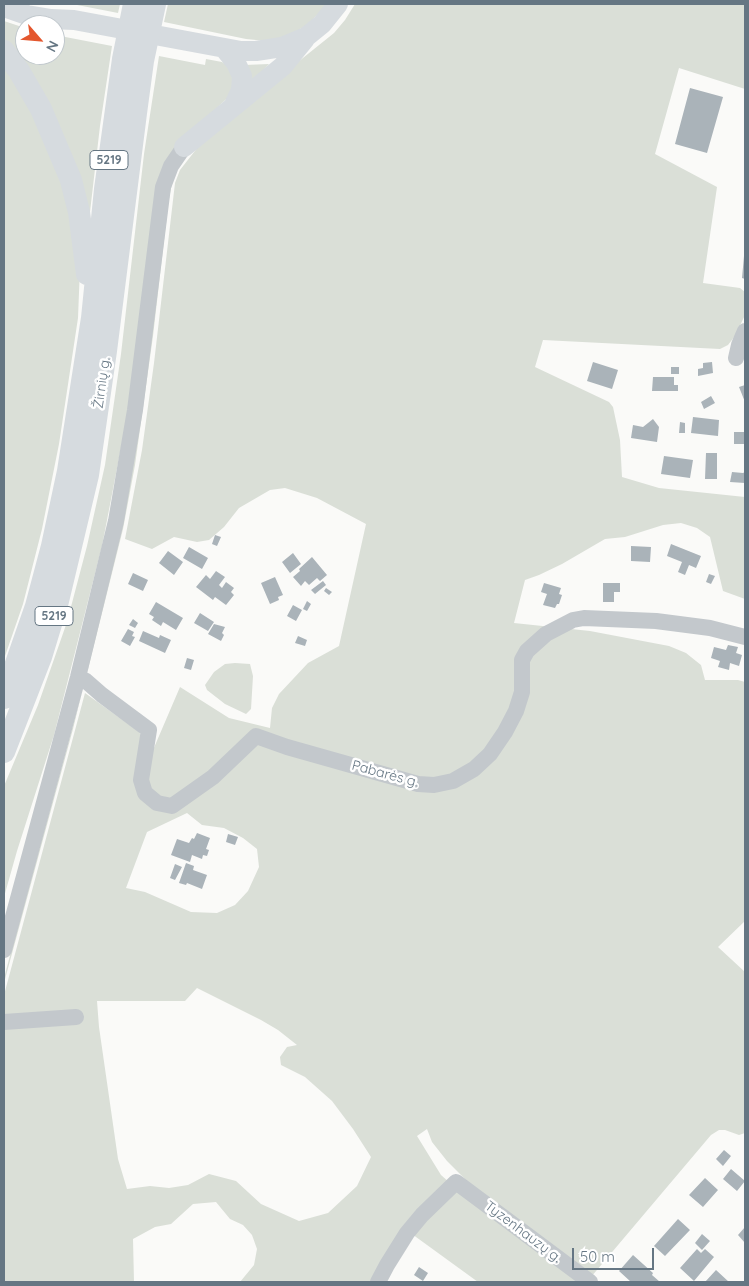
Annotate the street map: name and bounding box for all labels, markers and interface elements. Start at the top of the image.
north arrow [15,15,65,65]
text: N [42,38,63,55]
road number: 5219 [90,150,128,170]
street label: Žirnių g. [90,356,114,410]
road number: 5219 [35,606,73,626]
street label: Pabarės g. [350,757,420,791]
street label: Tyzenhauzų g. [481,1198,565,1266]
scale bar [574,1238,656,1270]
text: 50 m [580,1247,615,1266]

